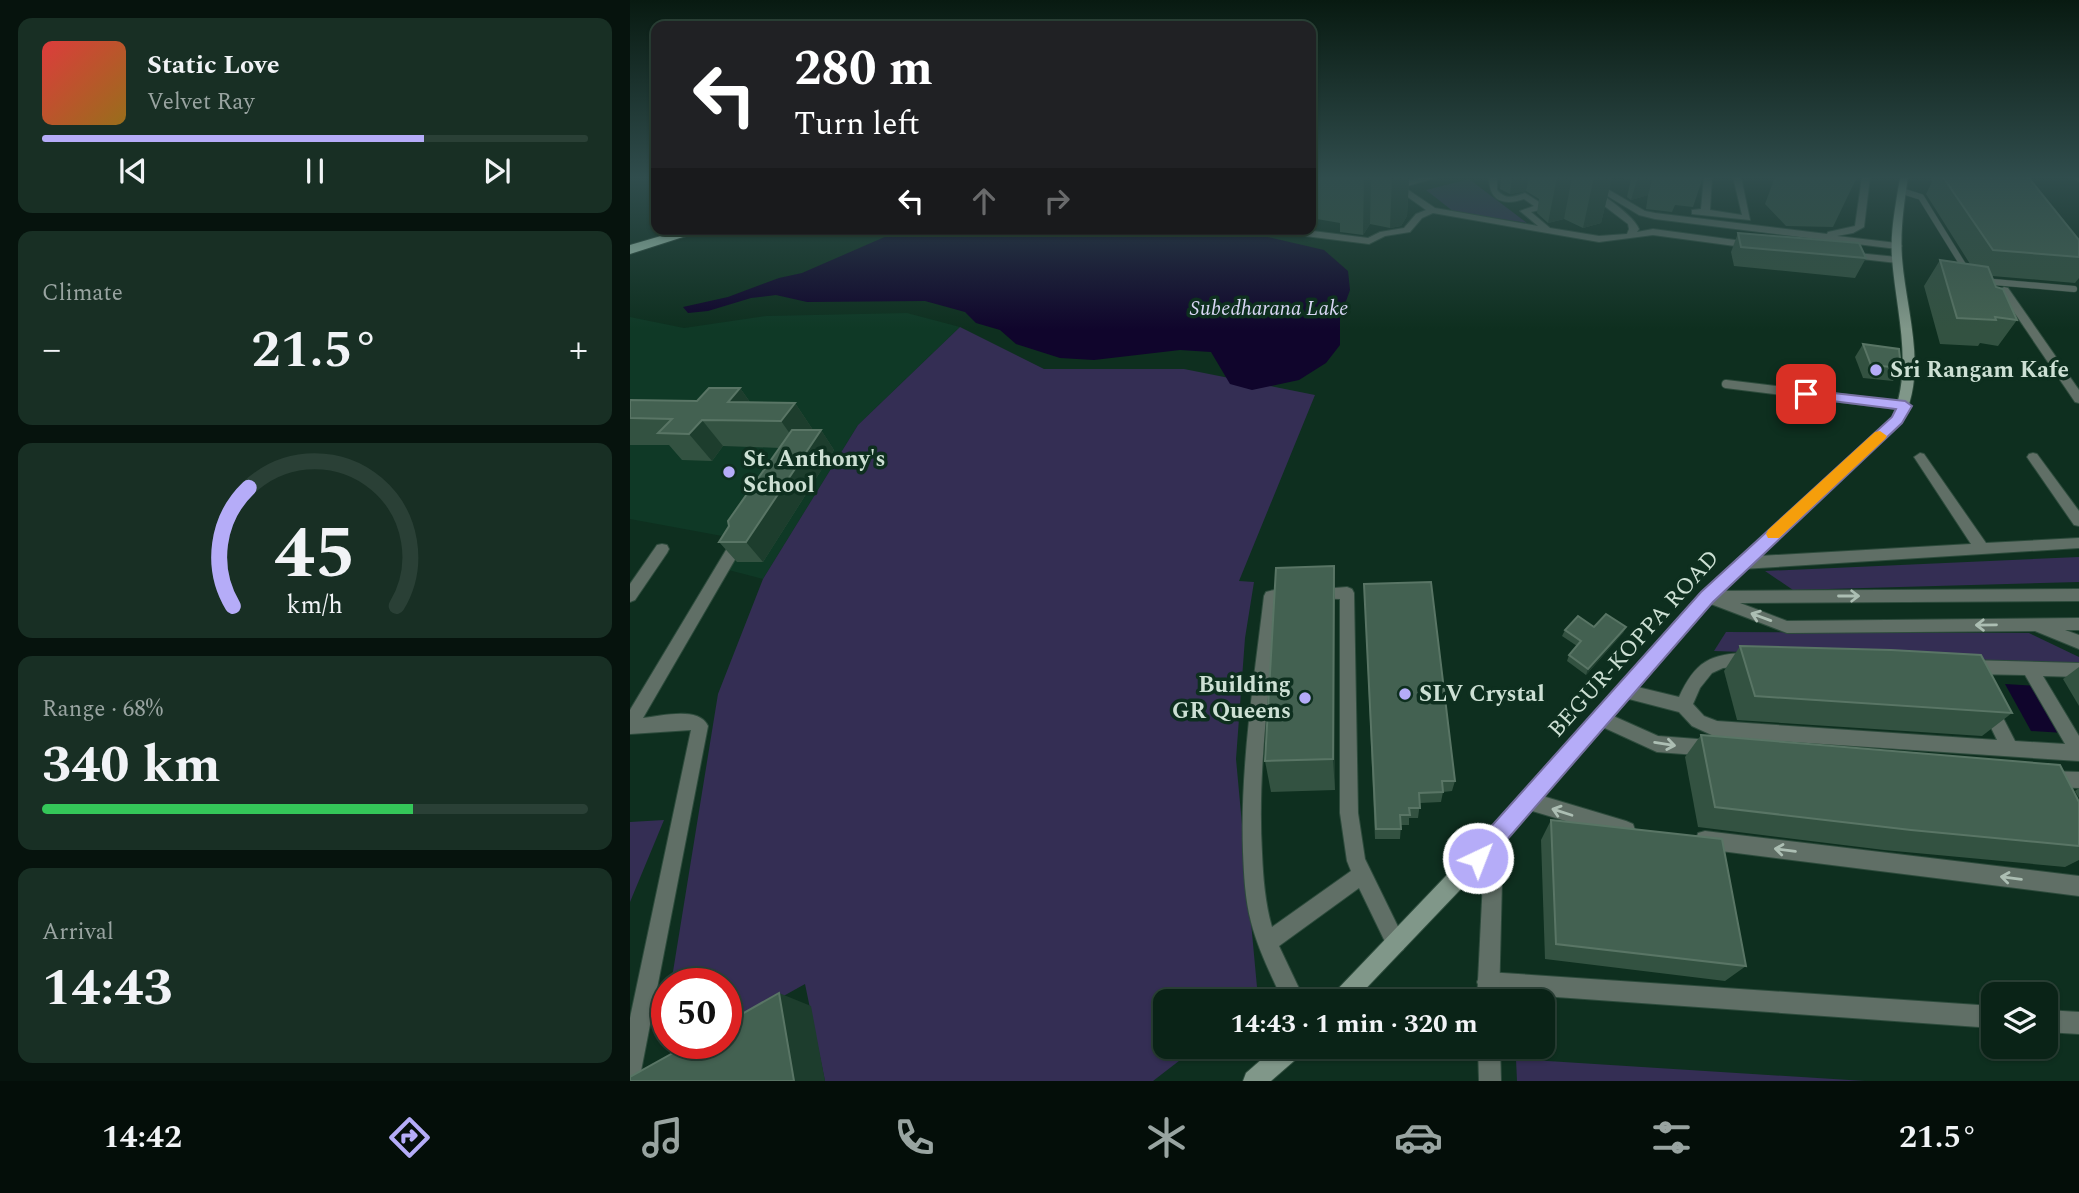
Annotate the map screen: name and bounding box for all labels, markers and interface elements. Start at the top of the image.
text: 280 m [794,32,933,107]
text: Static Love [147,45,280,85]
icon: left [679,49,770,140]
text: Velvet Ray [147,85,254,120]
text: Turn left [794,100,920,149]
icon: previous [114,152,152,190]
icon: pause [296,152,334,190]
icon: next [478,152,516,190]
icon: left [892,182,930,220]
icon: ahead [965,182,1003,220]
icon: right [1038,182,1076,220]
text: Climate [42,276,123,311]
water label: Subedharana Lake [1190,293,1348,325]
text: 21.5° [251,311,379,390]
text: − [42,321,61,379]
text: + [569,321,588,379]
place label: Sri Rangam Kafe [1890,353,2069,388]
marker: Sri Rangam Kafe [1868,362,1884,378]
pin [1776,364,1836,424]
icon: arrive [1787,375,1825,413]
place label: St. Anthony's School [743,442,885,503]
marker: St. Anthony's School [721,464,737,480]
text: 45 [274,500,356,611]
street label: BEGUR-KOPPA ROAD [1540,542,1728,746]
text: km/h [287,587,343,625]
one-way arrow [1837,589,1860,603]
one-way arrow [1750,610,1772,622]
one-way arrow [1975,618,1998,632]
place label: Building GR Queens [1172,668,1291,729]
place label: SLV Crystal [1419,677,1545,712]
marker: SLV Crystal [1397,686,1413,702]
marker: Building GR Queens [1297,690,1313,706]
text: Range · 68% [42,692,163,727]
text: 340 km [42,726,221,805]
one-way arrow [1653,737,1676,750]
one-way arrow [1551,804,1573,817]
position arrow [1441,821,1515,895]
one-way arrow [1775,844,1797,857]
one-way arrow [2000,872,2023,885]
text: Arrival [42,915,114,950]
text: 14:43 [42,949,173,1028]
speed limit sign: 50 [651,968,742,1059]
map controls [1981,982,2058,1059]
button: layers [1981,982,2058,1059]
text: 14:43 · 1 min · 320 m [1230,1004,1478,1044]
text: 14:42 [102,1113,182,1162]
icon: directions [385,1113,434,1162]
icon: music [638,1113,687,1162]
icon: phone [890,1113,939,1162]
icon: climate [1142,1113,1191,1162]
icon: car [1394,1113,1443,1162]
icon: filters [1647,1113,1696,1162]
text: 21.5° [1899,1113,1977,1162]

